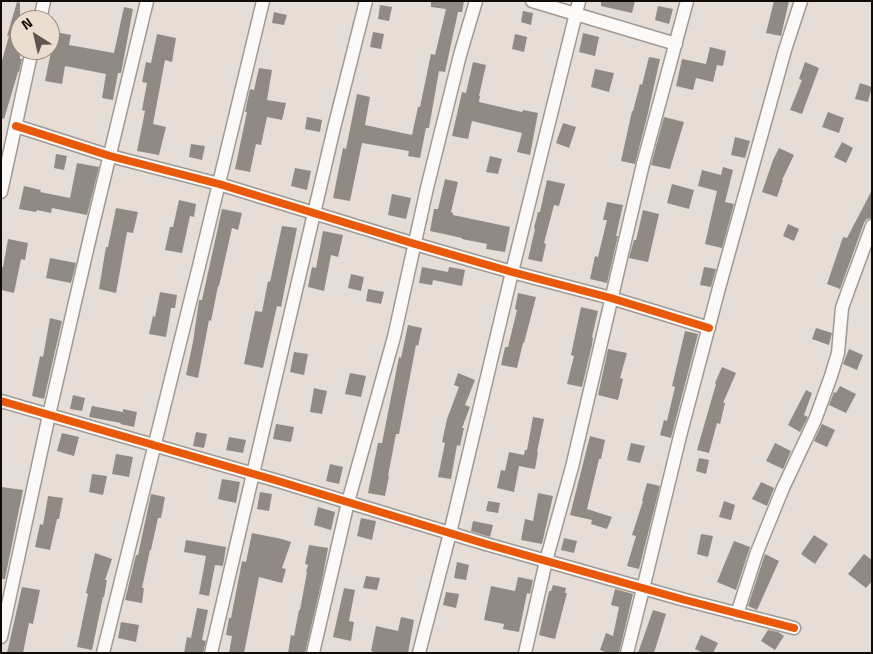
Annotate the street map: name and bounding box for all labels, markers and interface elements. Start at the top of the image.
north arrow [10,10,60,60]
text: N [17,12,37,35]

